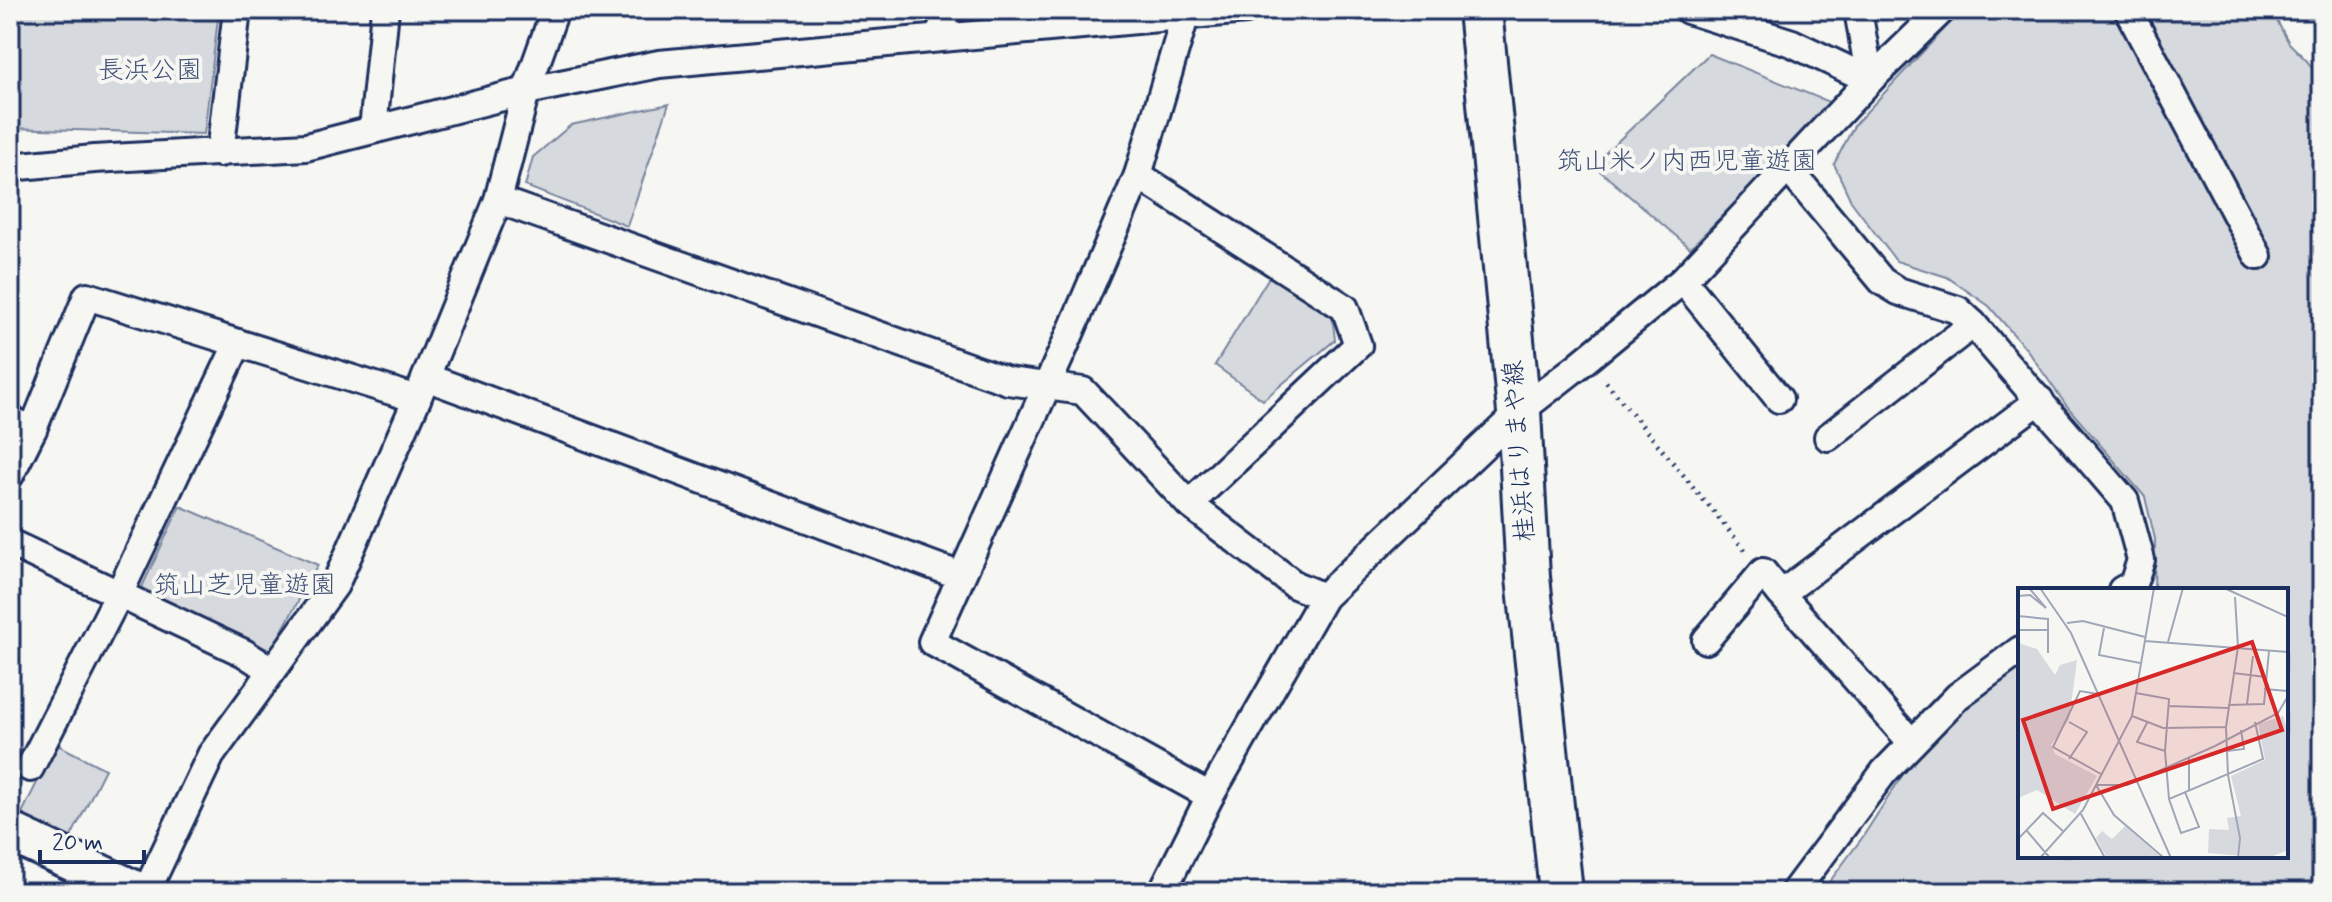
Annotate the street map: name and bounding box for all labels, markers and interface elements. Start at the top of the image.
park label: 長浜公園 [98,54,202,88]
park label: 筑山米ノ内西児童遊園 [1557,145,1817,179]
street label: 桂浜はりまや線 [1497,359,1543,543]
park label: 筑山芝児童遊園 [154,569,336,603]
inset map [2018,588,2288,858]
scale bar [40,814,144,864]
text: 20 m [52,828,103,859]

